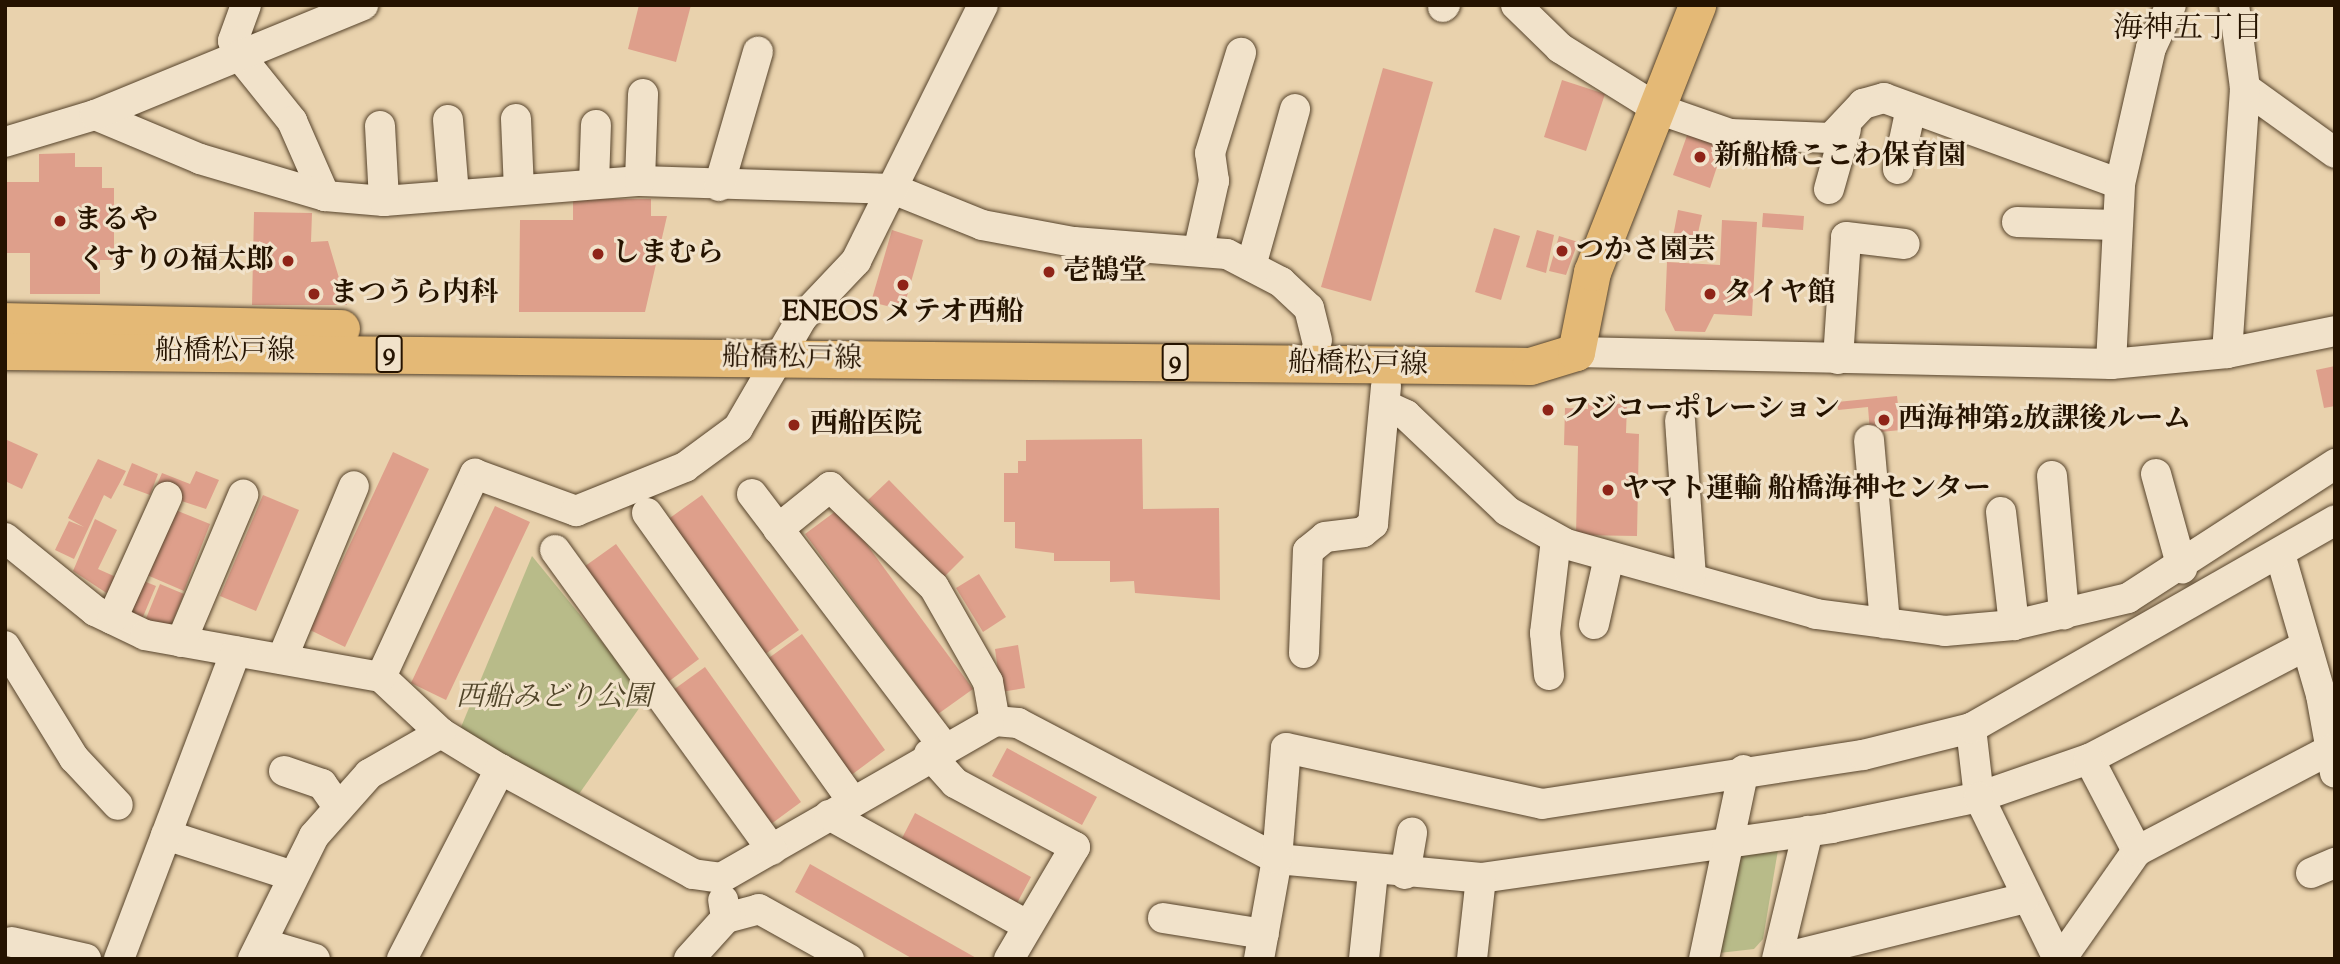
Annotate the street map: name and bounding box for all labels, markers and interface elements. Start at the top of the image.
district label: 海神五丁目 [2113,12,2263,48]
place label: 新船橋ここわ保育園 [1714,140,1966,174]
marker: 新船橋ここわ保育園 [1692,149,1708,165]
place label: まるや [74,204,158,238]
marker: まるや [52,213,68,229]
place label: つかさ園芸 [1576,234,1716,268]
place label: しまむら [612,237,724,271]
marker: つかさ園芸 [1554,243,1570,259]
place label: くすりの福太郎 [78,244,274,278]
marker: しまむら [590,246,606,262]
marker: くすりの福太郎 [280,253,296,269]
place label: 壱鵠堂 [1063,255,1147,289]
marker: 壱鵠堂 [1041,264,1057,280]
place label: まつうら内科 [330,277,498,311]
marker: ENEOS メテオ西船 [895,277,911,293]
place label: タイヤ館 [1724,277,1836,311]
marker: まつうら内科 [304,284,324,304]
marker: タイヤ館 [1702,286,1718,302]
place label: ENEOS メテオ西船 [782,296,1024,330]
road number: 9 [375,332,403,376]
street label: 船橋松戸線 [155,335,295,369]
road number: 9 [1161,340,1189,384]
street label: 船橋松戸線 [722,341,862,377]
street label: 船橋松戸線 [1288,347,1428,383]
place label: フジコーポレーション [1562,393,1842,427]
marker: フジコーポレーション [1540,402,1556,418]
place label: 西海神第2放課後ルーム [1898,403,2191,437]
place label: 西船医院 [810,408,922,442]
marker: 西海神第2放課後ルーム [1876,412,1892,428]
marker: 西船医院 [784,415,804,435]
place label: ヤマト運輸 船橋海神センター [1622,473,1992,507]
marker: ヤマト運輸 船橋海神センター [1600,482,1616,498]
park label: 西船みどり公園 [456,681,652,715]

